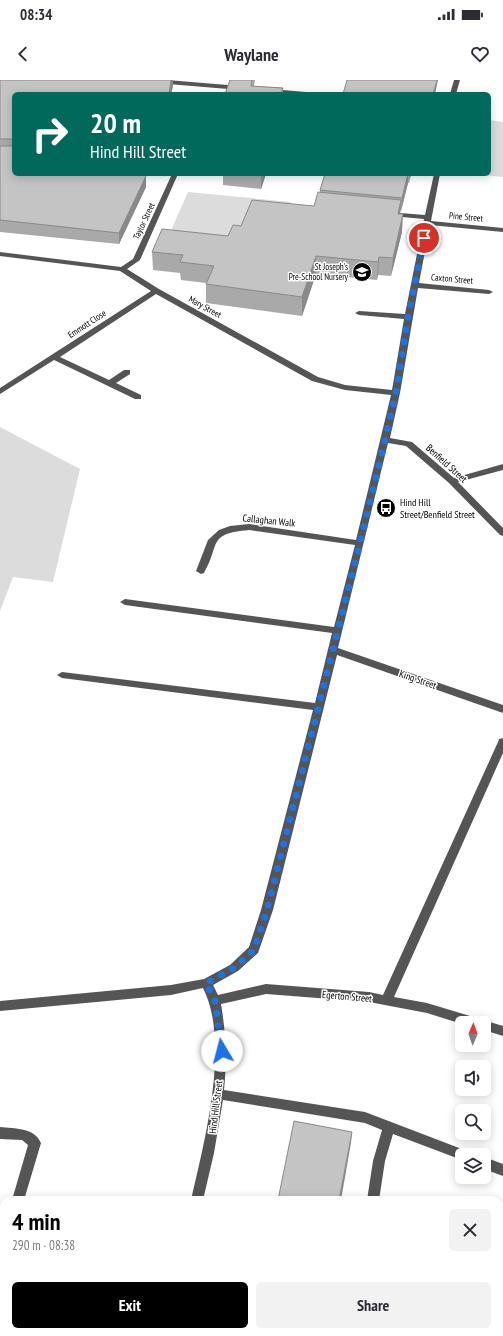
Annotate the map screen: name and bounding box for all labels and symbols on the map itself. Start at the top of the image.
street label: Taylor Street [130,200,157,241]
street label: Pine Street [449,210,484,224]
pin [407,221,441,255]
place label: St Joseph's Pre-School Nursery [289,261,349,282]
school or university icon: St Joseph's Pre-School Nursery [351,261,373,283]
street label: Caxton Street [431,271,474,286]
street label: Mary Street [187,293,224,320]
street label: Emmott Close [66,307,108,340]
street label: Benfield Street [423,441,470,485]
place label: Hind Hill Street/Benfield Street [400,496,475,521]
bus stop icon: Hind Hill Street/Benfield Street [375,497,397,519]
street label: Callaghan Walk [242,511,296,530]
street label: King Street [397,667,438,692]
street label: Egerton Street [322,988,373,1005]
north arrow [455,1016,491,1052]
position arrow [201,1030,243,1072]
street label: Hind Hill Street [206,1080,225,1134]

